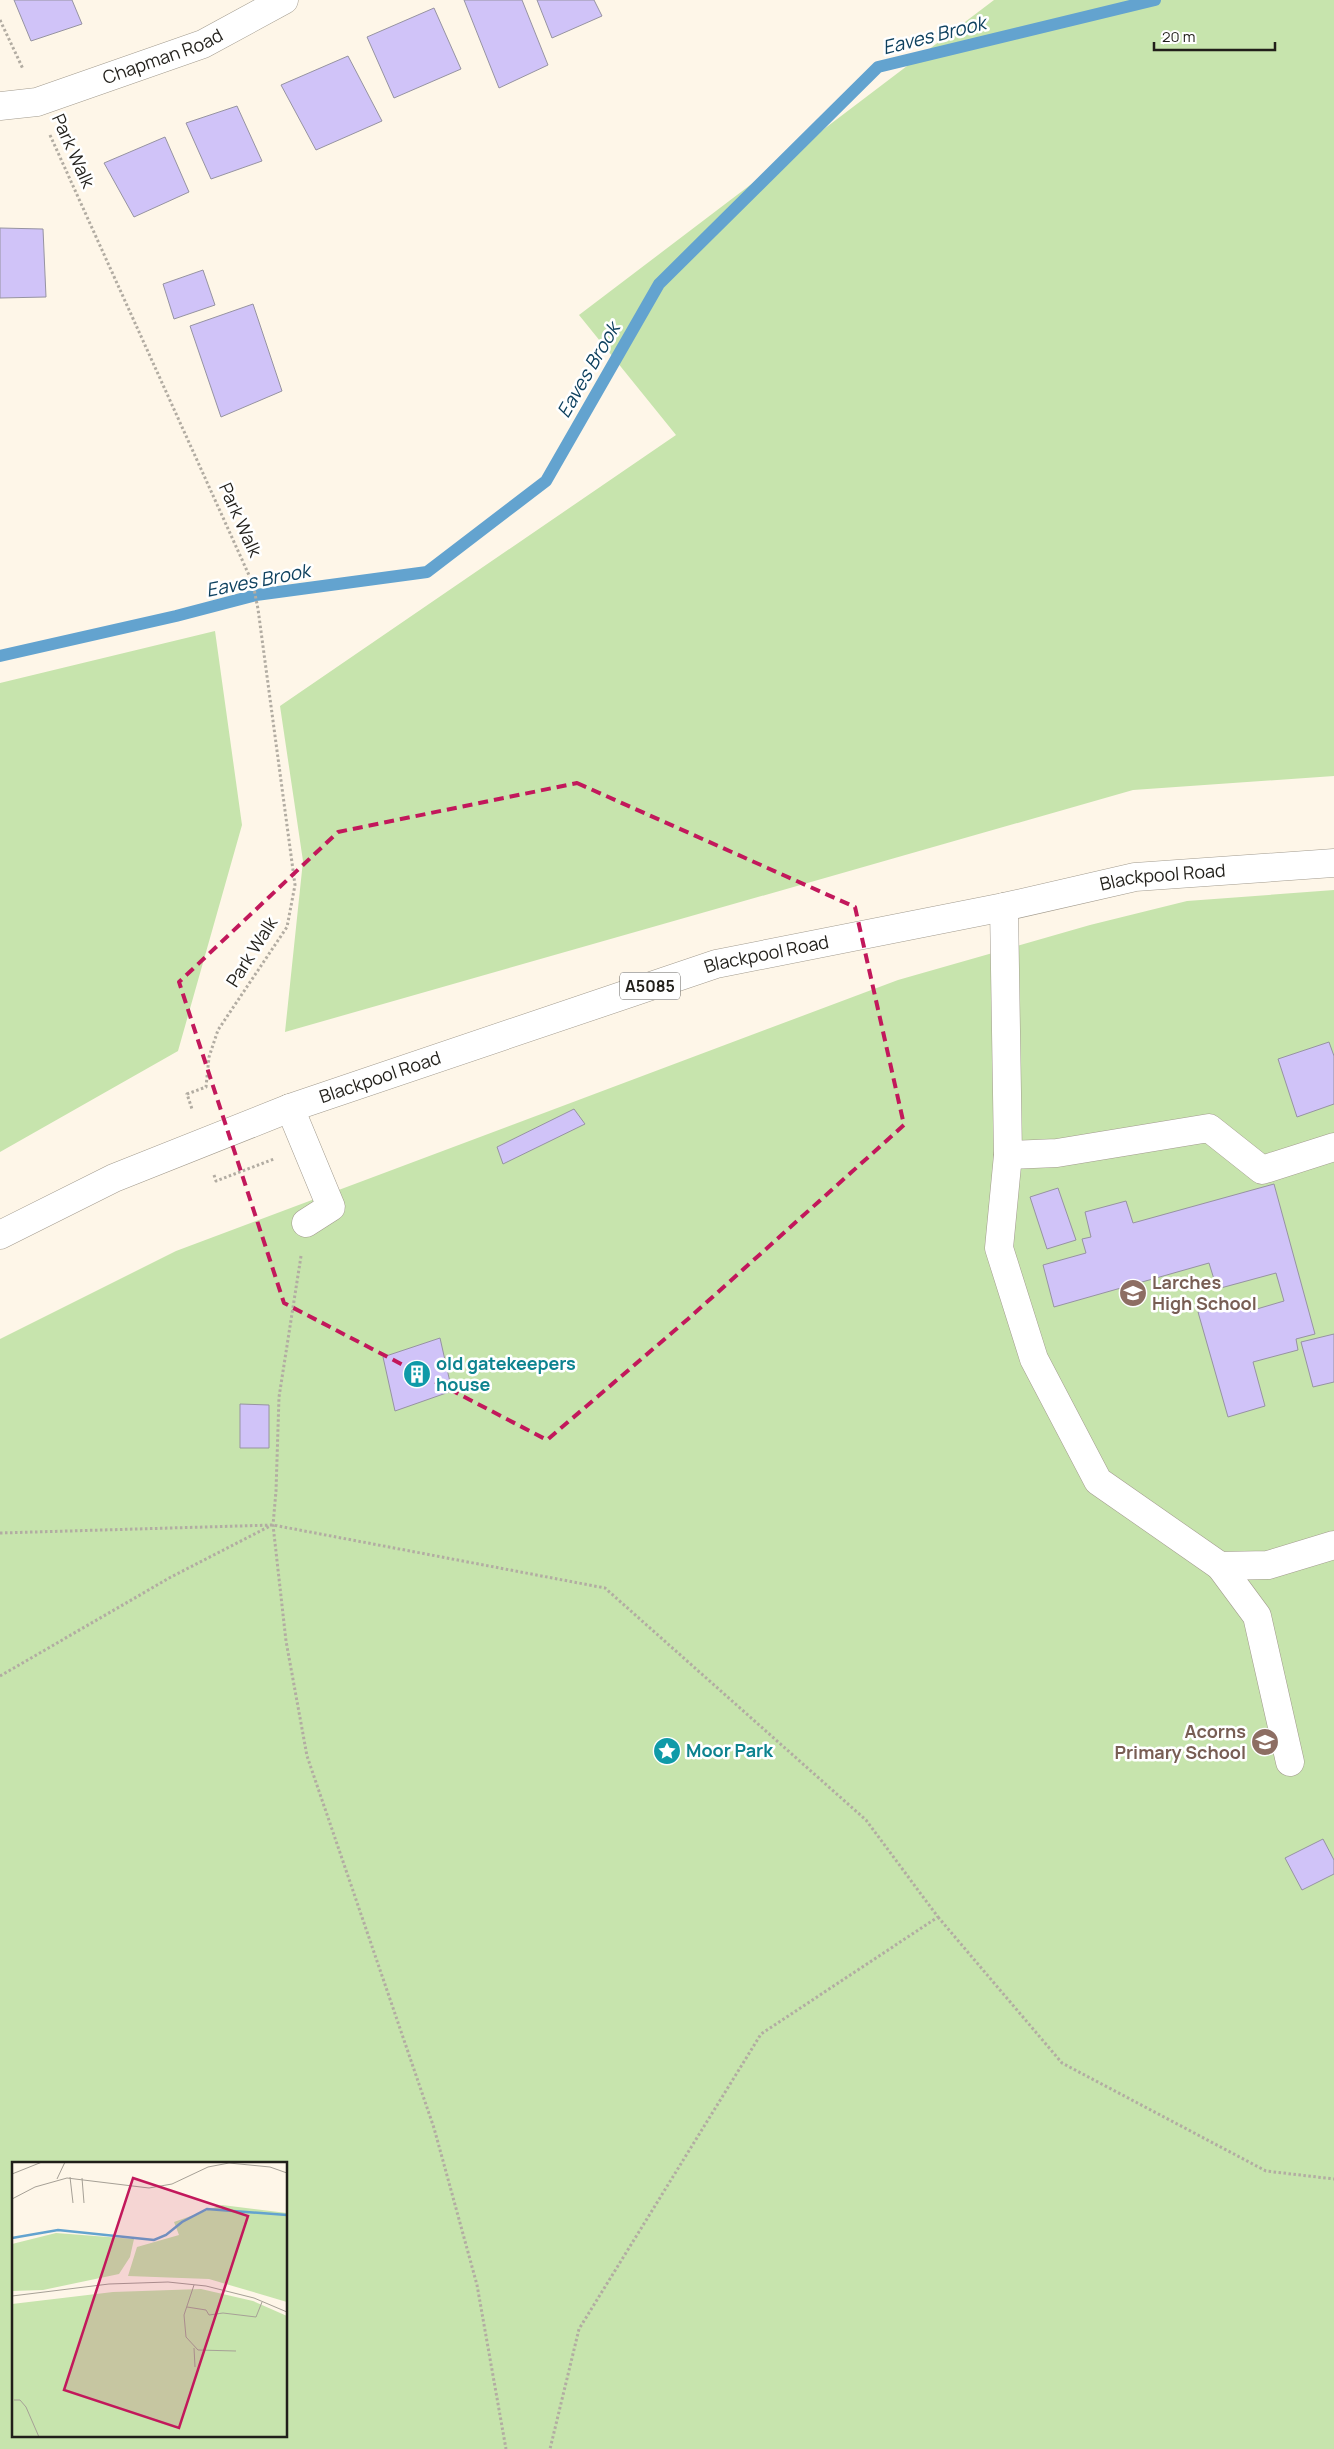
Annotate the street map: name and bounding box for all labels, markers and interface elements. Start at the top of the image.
water label: Eaves Brook [880,9,991,60]
scale bar [1154,20,1275,52]
street label: Chapman Road [99,22,227,89]
text: 20 m [1162,26,1195,47]
street label: Park Walk [47,110,101,192]
water label: Eaves Brook [550,316,627,422]
street label: Park Walk [214,479,268,561]
water label: Eaves Brook [204,557,315,603]
street label: Blackpool Road [1097,858,1226,896]
street label: Park Walk [220,911,283,991]
street label: Blackpool Road [701,929,831,978]
road number: A5085 [620,972,680,999]
street label: Blackpool Road [316,1045,444,1108]
place label: Larches High School [1152,1270,1257,1315]
school or university icon: Larches High School [1118,1278,1148,1308]
place label: old gatekeepers house [436,1351,576,1396]
building icon: old gatekeepers house [402,1359,432,1389]
place label: Acorns Primary School [1114,1719,1246,1764]
school or university icon: Acorns Primary School [1250,1727,1280,1757]
place icon: Moor Park [652,1736,682,1766]
place label: Moor Park [686,1738,774,1762]
inset map [12,2162,288,2436]

